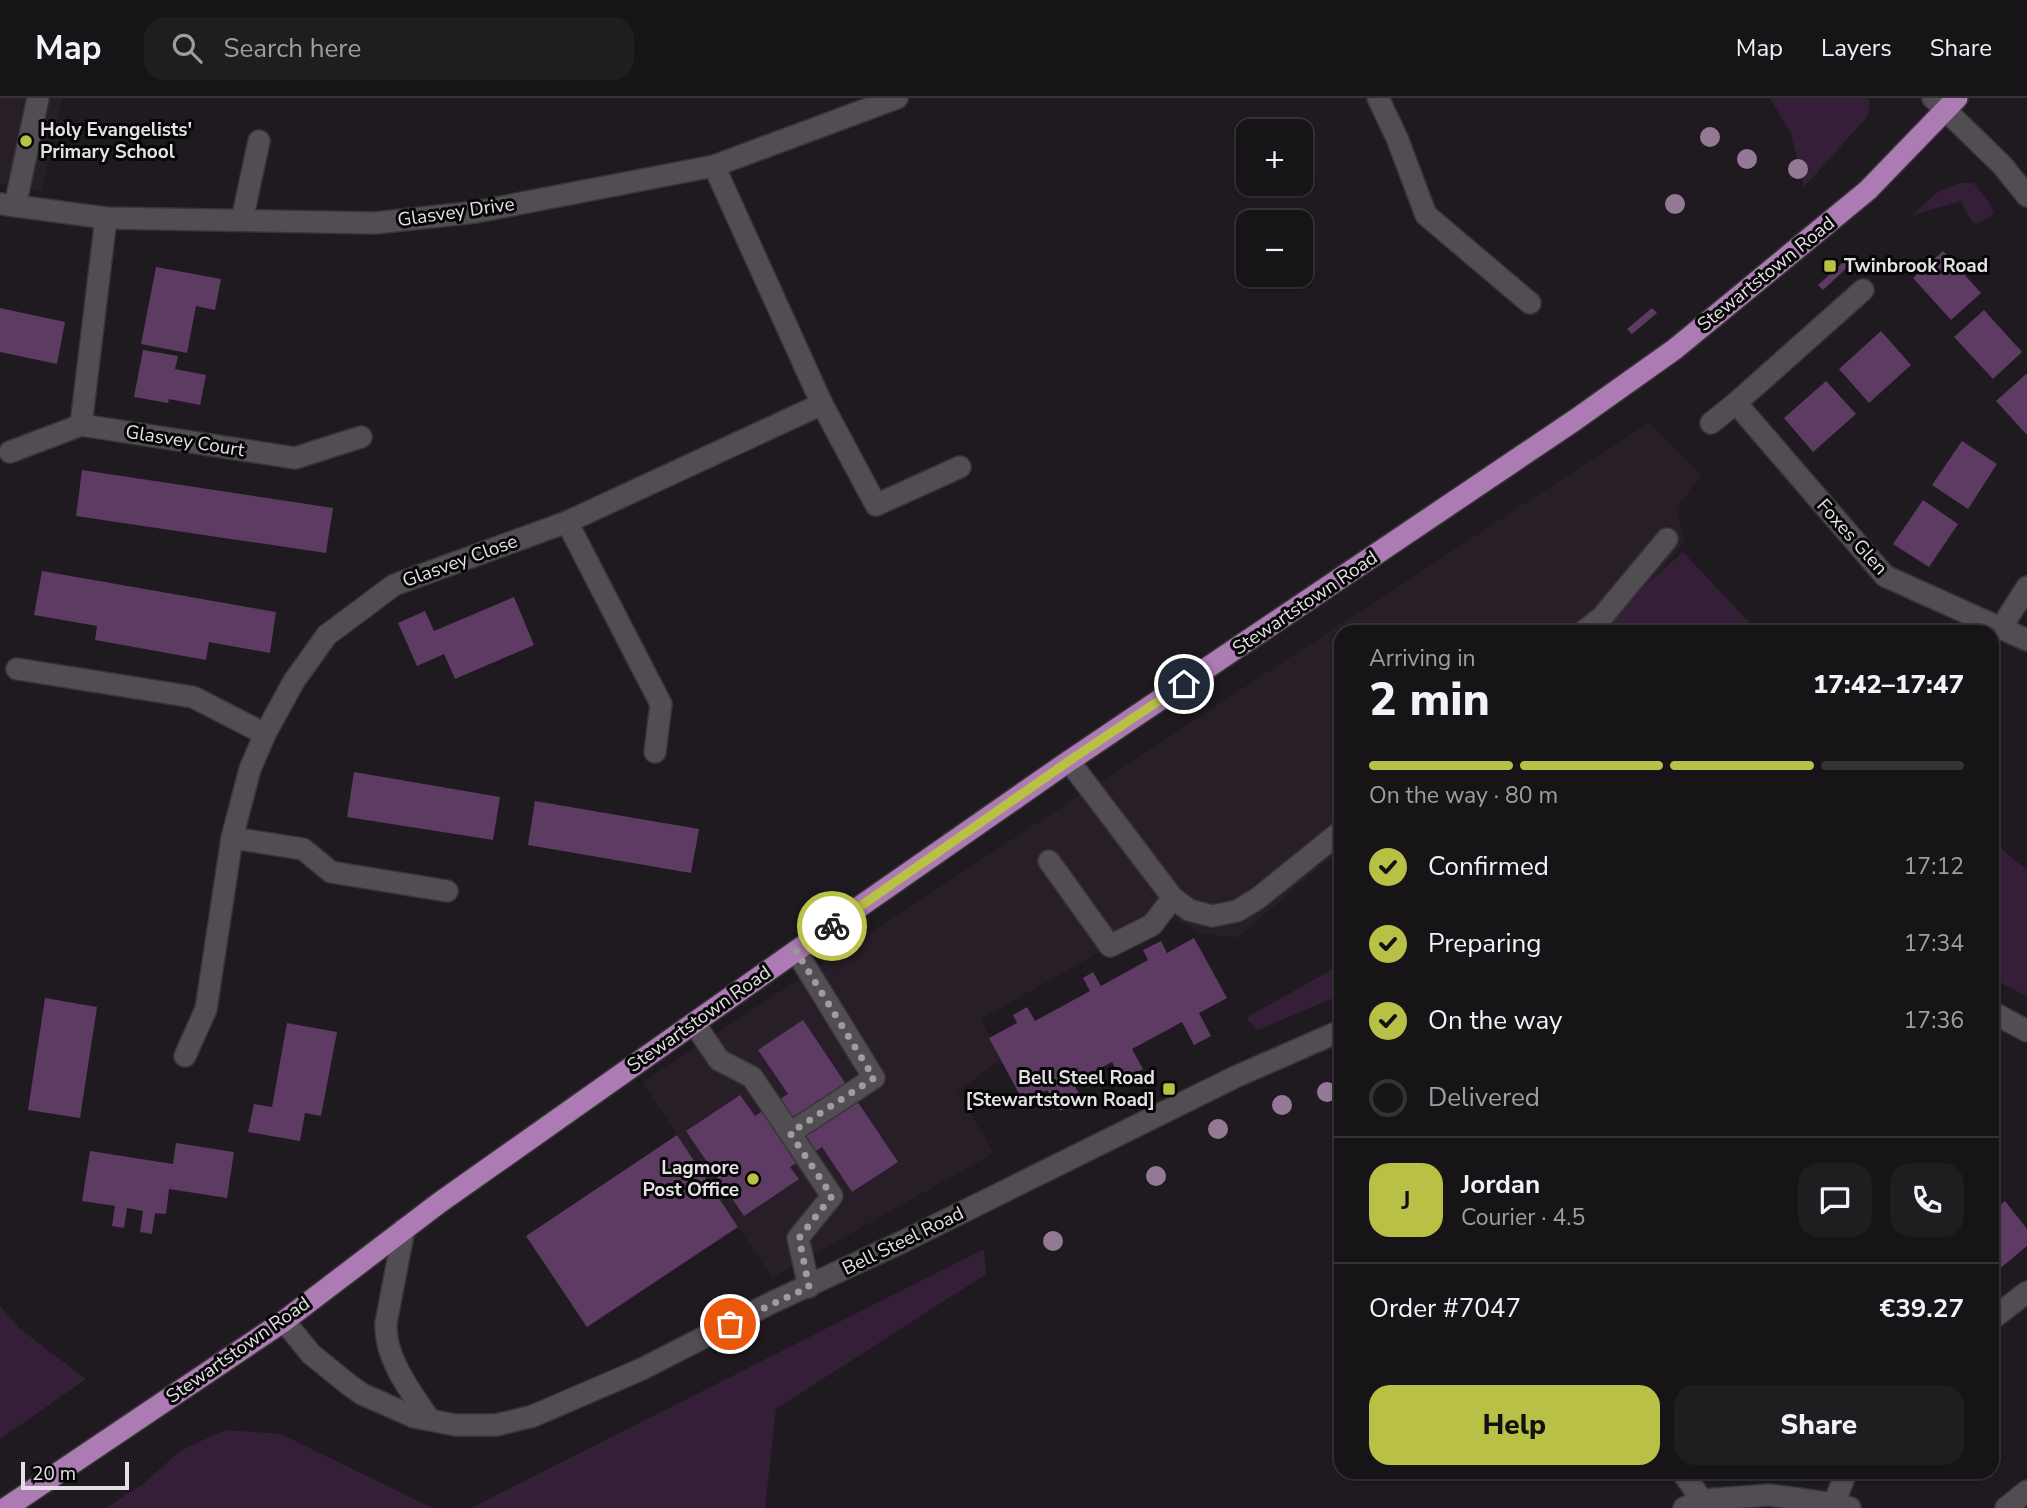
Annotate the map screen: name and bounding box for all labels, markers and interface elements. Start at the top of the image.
search box [144,17,634,80]
text: Map [35,26,102,71]
icon: search [168,29,206,67]
text: Search here [224,31,361,66]
text: Map [1736,32,1783,64]
text: Layers [1821,32,1892,64]
text: Share [1930,32,1992,64]
place label: Holy Evangelists' Primary School [40,117,192,165]
map controls [1236,119,1313,287]
button: + [1236,119,1313,196]
marker: Holy Evangelists' Primary School [18,133,34,149]
street label: Glasvey Drive [396,191,516,233]
button: − [1236,210,1313,287]
street label: Stewartstown Road [1692,210,1840,338]
place label: Twinbrook Road [1844,253,1988,279]
marker: Twinbrook Road [1822,258,1838,274]
street label: Glasvey Court [124,419,247,463]
street label: Foxes Glen [1811,493,1893,581]
street label: Glasvey Close [399,528,521,594]
street label: Stewartstown Road [1227,545,1383,661]
text: Arriving in [1369,643,1476,674]
pin [1154,654,1214,714]
icon: home [1165,665,1203,703]
text: 17:42–17:47 [1813,667,1964,702]
text: 2 min [1369,668,1490,731]
text: On the way · 80 m [1369,780,1558,811]
icon: check [1369,848,1407,886]
text: Confirmed [1428,849,1549,884]
text: 17:12 [1904,851,1964,882]
courier [797,891,867,961]
icon: bike [813,907,851,945]
icon: check [1369,925,1407,963]
text: Preparing [1428,926,1541,961]
text: 17:34 [1904,928,1964,959]
street label: Stewartstown Road [622,960,776,1078]
icon: check [1369,1002,1407,1040]
text: On the way [1428,1003,1562,1038]
text: 17:36 [1904,1005,1964,1036]
place label: Bell Steel Road [Stewartstown Road] [966,1065,1155,1113]
text: Delivered [1428,1080,1540,1115]
marker: Bell Steel Road [Stewartstown Road] [1161,1081,1177,1097]
place label: Lagmore Post Office [642,1155,739,1203]
button: chat [1798,1163,1872,1237]
button: phone [1890,1163,1964,1237]
text: Jordan [1461,1167,1540,1202]
marker: Lagmore Post Office [745,1171,761,1187]
text: J [1401,1183,1411,1218]
street label: Bell Steel Road [838,1200,968,1282]
text: Courier · 4.5 [1461,1202,1585,1233]
street label: Stewartstown Road [161,1291,315,1409]
text: Order #7047 [1369,1291,1521,1326]
text: €39.27 [1880,1291,1964,1326]
pin [700,1294,760,1354]
icon: bag [711,1305,749,1343]
button: Help [1369,1385,1660,1465]
button: Share [1674,1385,1964,1465]
scale bar [21,1459,130,1491]
text: 20 m [32,1461,76,1487]

